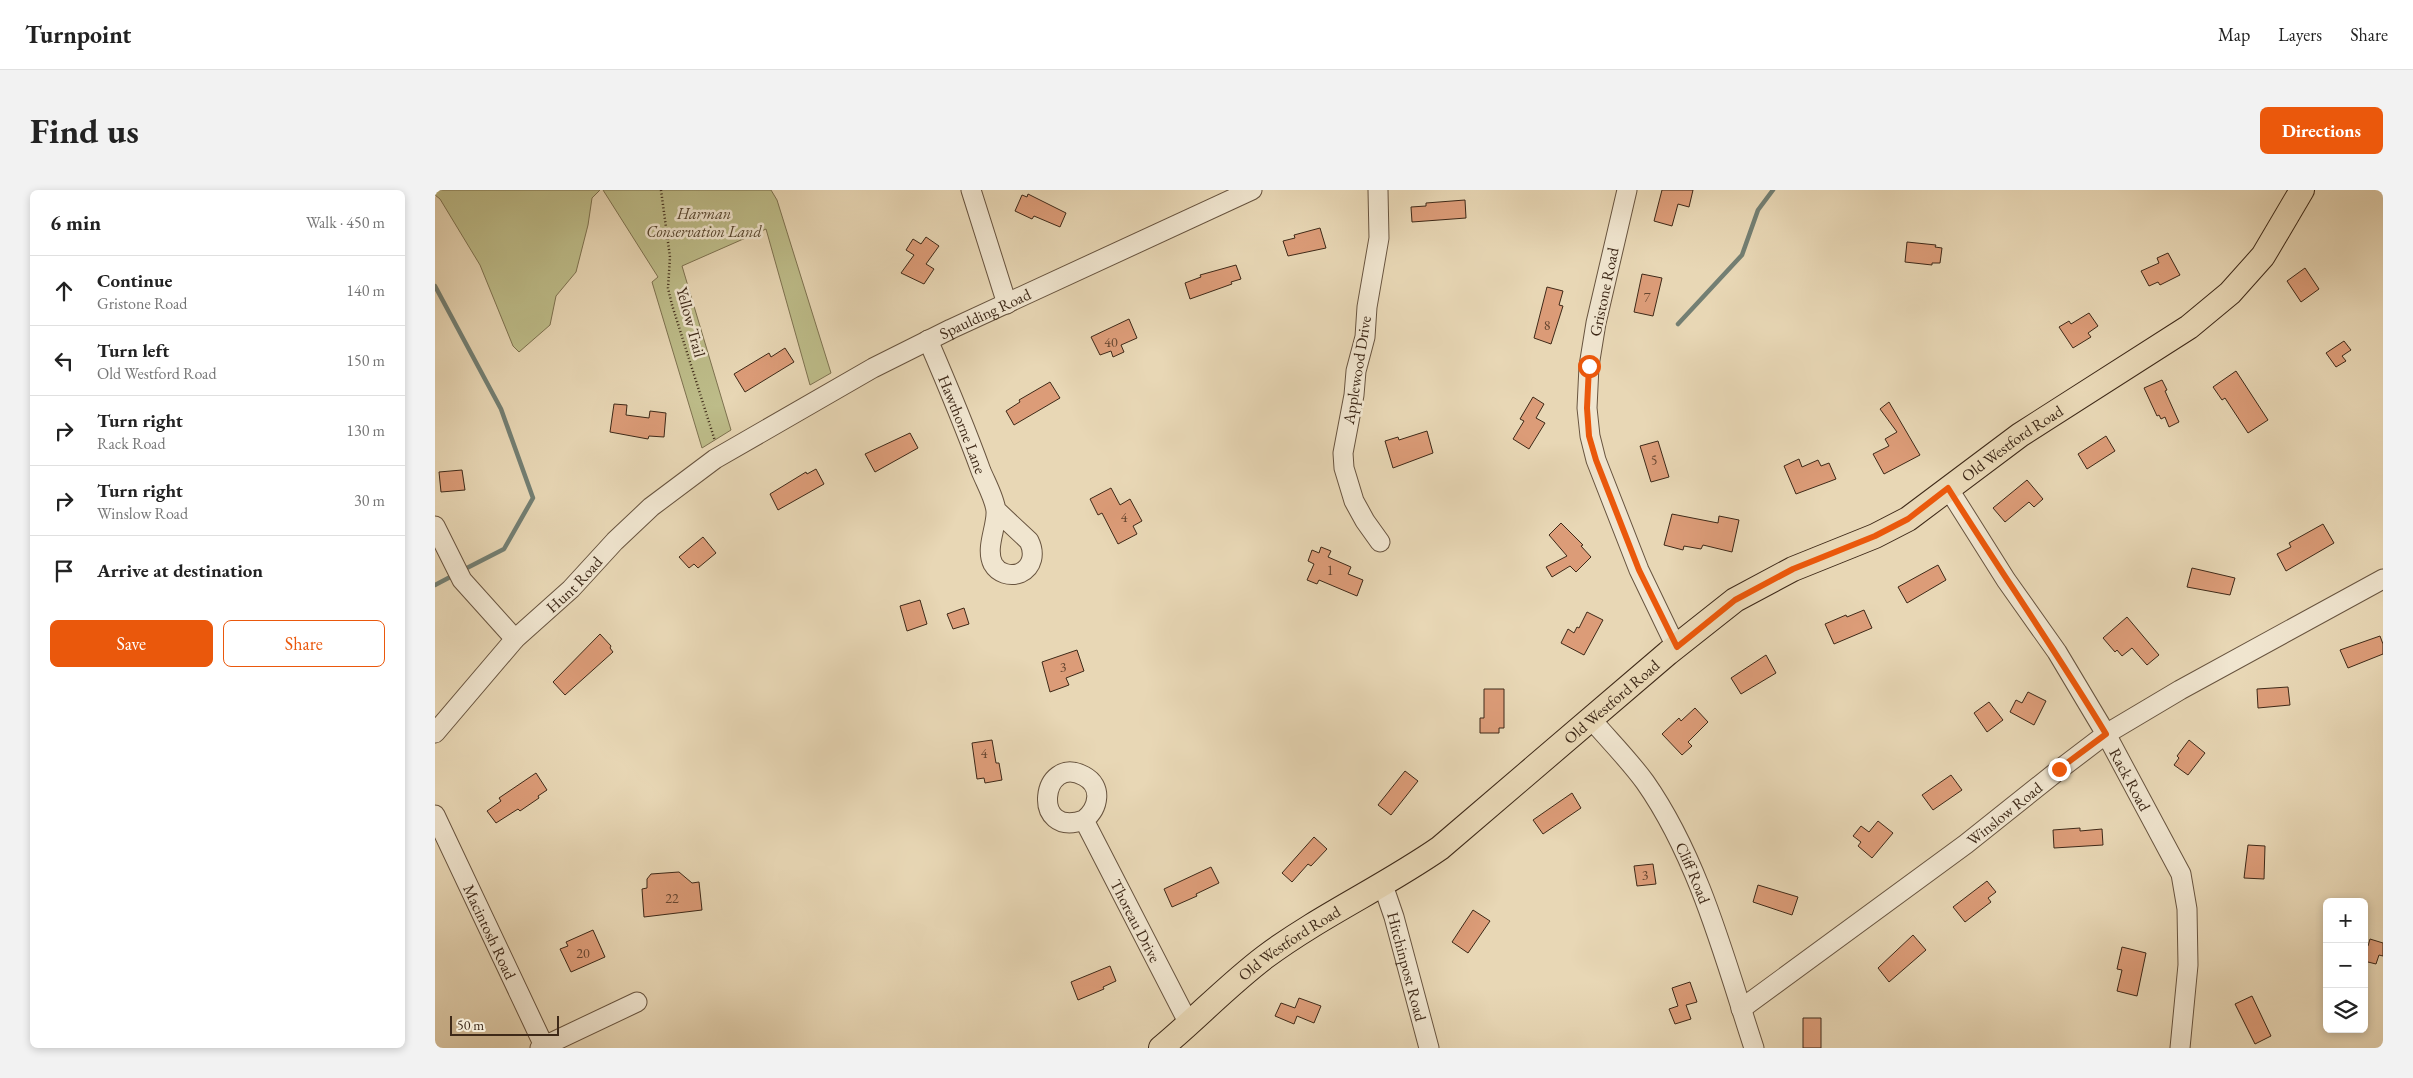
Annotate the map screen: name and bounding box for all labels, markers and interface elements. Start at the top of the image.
text: Turnpoint [25,19,131,50]
text: Map [2218,23,2250,46]
text: Layers [2278,23,2322,46]
text: Share [2350,23,2388,46]
button: Directions [2260,107,2383,154]
text: Find us [30,108,139,153]
park label: Harman Conservation Land [646,203,762,242]
text: 6 min [50,209,101,236]
text: Walk · 450 m [306,212,385,233]
street label: Gristone Road [1584,245,1624,338]
text: Continue [97,268,172,293]
icon: ahead [50,277,78,305]
text: 140 m [346,280,385,301]
street label: Spaulding Road [936,283,1035,344]
street label: Yellow Trail [672,284,711,360]
house number: 7 [1644,288,1651,306]
text: Gristone Road [97,293,187,314]
street label: Applewood Drive [1338,314,1376,427]
house number: 8 [1544,316,1551,334]
house number: 40 [1104,333,1118,351]
text: Turn left [97,338,169,363]
icon: left [50,347,78,375]
text: 150 m [346,350,385,371]
route start [1578,355,1601,378]
text: Old Westford Road [97,363,217,384]
street label: Hawthorne Lane [934,372,992,477]
street label: Old Westford Road [1957,399,2067,486]
text: Turn right [97,408,183,433]
icon: right [50,417,78,445]
text: 130 m [346,420,385,441]
text: Rack Road [97,433,166,454]
house number: 5 [1651,451,1657,469]
text: Turn right [97,478,183,503]
icon: right [50,487,78,515]
text: 30 m [354,490,385,511]
text: Winslow Road [97,503,188,524]
house number: 4 [1121,508,1128,526]
street label: Hunt Road [541,551,607,617]
icon: arrive [50,557,78,585]
text: Arrive at destination [97,558,263,583]
house number: 1 [1327,561,1333,579]
button: Save [50,620,213,667]
button: Share [223,620,385,667]
street label: Old Westford Road [1559,654,1664,748]
house number: 3 [1060,658,1067,676]
house number: 4 [981,744,988,762]
street label: Rack Road [2105,744,2156,815]
route end [2048,758,2071,781]
street label: Winslow Road [1962,776,2047,850]
street label: Cliff Road [1671,838,1716,907]
house number: 3 [1642,866,1649,884]
street label: Thoreau Drive [1106,876,1166,966]
street label: Macintosh Road [459,881,522,983]
house number: 22 [665,889,679,907]
map controls [2323,898,2368,1033]
button: + [2323,898,2368,943]
street label: Old Westford Road [1233,900,1345,985]
street label: Hitchinpost Road [1383,910,1432,1024]
button: − [2323,943,2368,988]
house number: 20 [576,944,590,962]
button: layers [2323,988,2368,1033]
scale bar [450,1013,559,1036]
text: 50 m [457,1016,484,1034]

